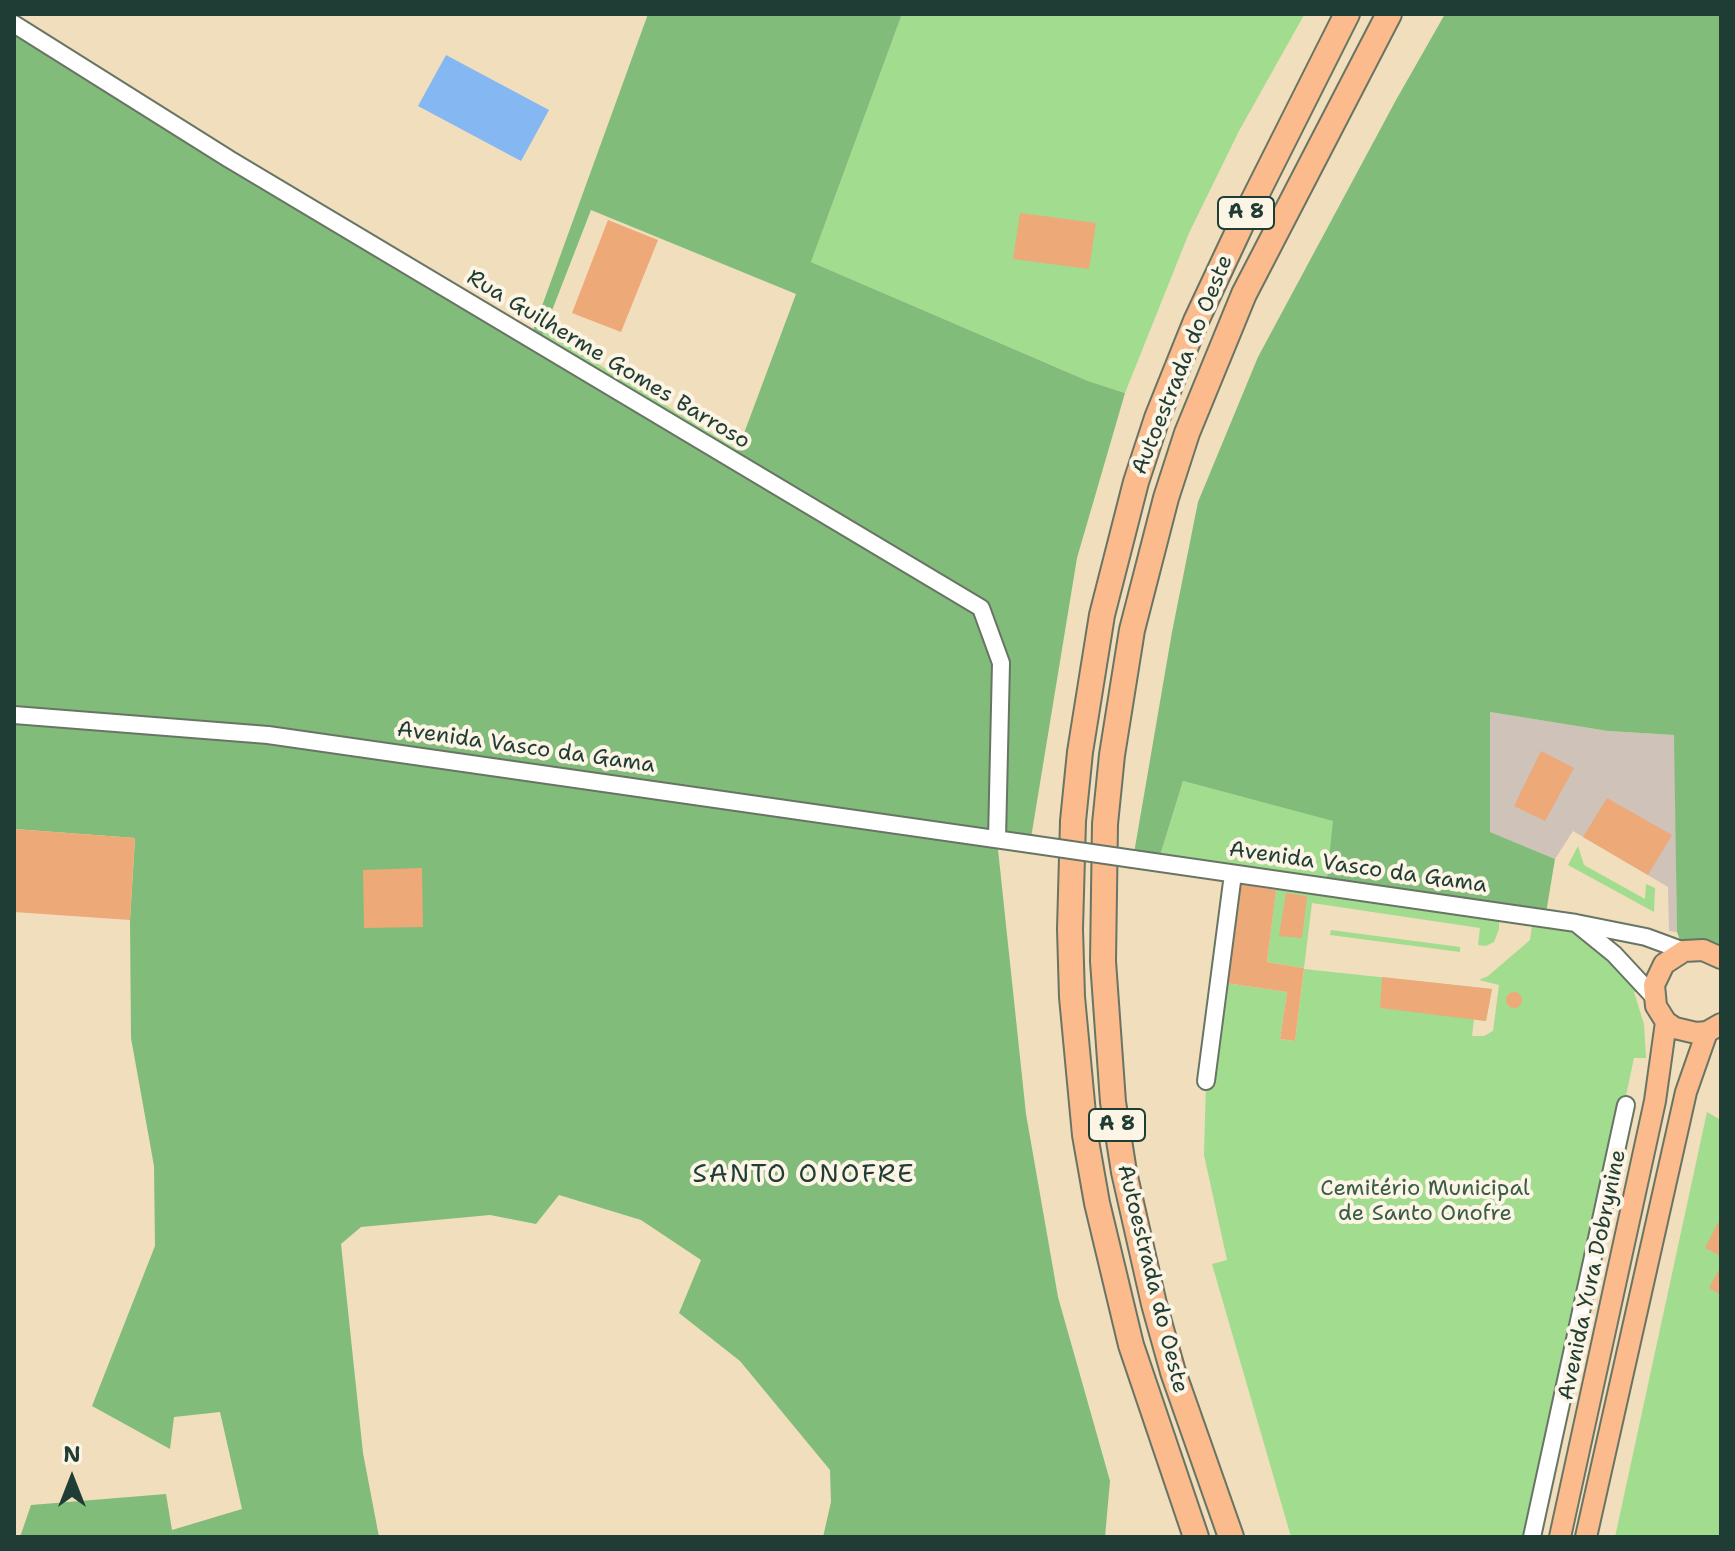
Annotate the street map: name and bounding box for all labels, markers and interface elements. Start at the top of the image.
road number: A 8 [1218,197,1274,229]
street label: Autoestrada do Oeste [1127,251,1239,479]
street label: Rua Guilherme Gomes Barroso [462,265,754,455]
street label: Avenida Vasco da Gama [395,717,657,779]
street label: Avenida Vasco da Gama [1227,837,1489,899]
road number: A 8 [1089,1109,1145,1141]
street label: Avenida Yura Dobrynine [1554,1147,1632,1403]
district label: SANTO ONOFRE [693,1159,915,1191]
street label: Autoestrada do Oeste [1111,1162,1193,1396]
park label: Cemitério Municipal de Santo Onofre [1320,1176,1530,1228]
north arrow [32,1439,112,1519]
text: N [63,1440,81,1469]

